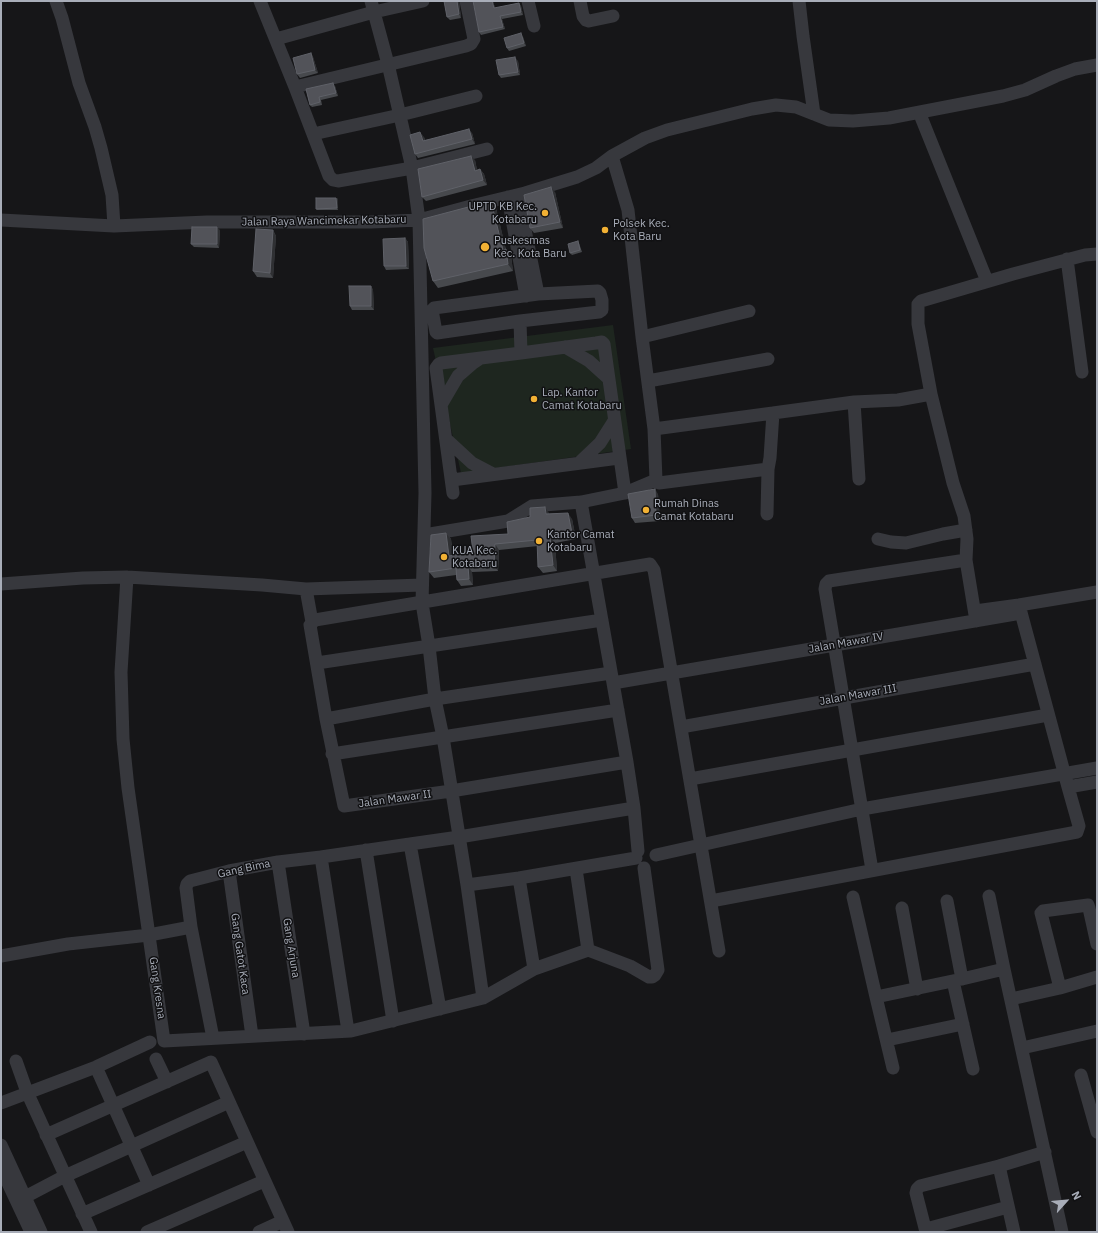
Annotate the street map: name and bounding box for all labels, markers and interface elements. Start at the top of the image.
place label: UPTD KB Kec. Kotabaru [469,200,537,226]
marker: UPTD KB Kec. Kotabaru [540,208,550,218]
street label: Jalan Raya Wancimekar Kotabaru [241,213,407,229]
place label: Polsek Kec. Kota Baru [613,217,670,243]
marker: Polsek Kec. Kota Baru [600,225,610,235]
place label: Puskesmas Kec. Kota Baru [494,234,566,260]
marker: Puskesmas Kec. Kota Baru [479,241,491,253]
place label: Lap. Kantor Camat Kotabaru [542,386,622,412]
marker: Lap. Kantor Camat Kotabaru [529,394,539,404]
place label: Rumah Dinas Camat Kotabaru [654,497,734,523]
marker: Rumah Dinas Camat Kotabaru [641,505,651,515]
place label: Kantor Camat Kotabaru [547,528,615,554]
marker: Kantor Camat Kotabaru [534,536,544,546]
place label: KUA Kec. Kotabaru [452,544,497,570]
marker: KUA Kec. Kotabaru [439,552,449,562]
street label: Jalan Mawar IV [807,630,885,656]
street label: Jalan Mawar III [818,682,898,708]
street label: Jalan Mawar II [358,787,432,811]
street label: Gang Bima [216,857,272,881]
street label: Gang Gatot Kaca [228,912,252,996]
street label: Gang Arjuna [280,917,302,979]
street label: Gang Kresna [146,956,168,1020]
north arrow [1046,1181,1086,1221]
text: N [1069,1189,1085,1202]

